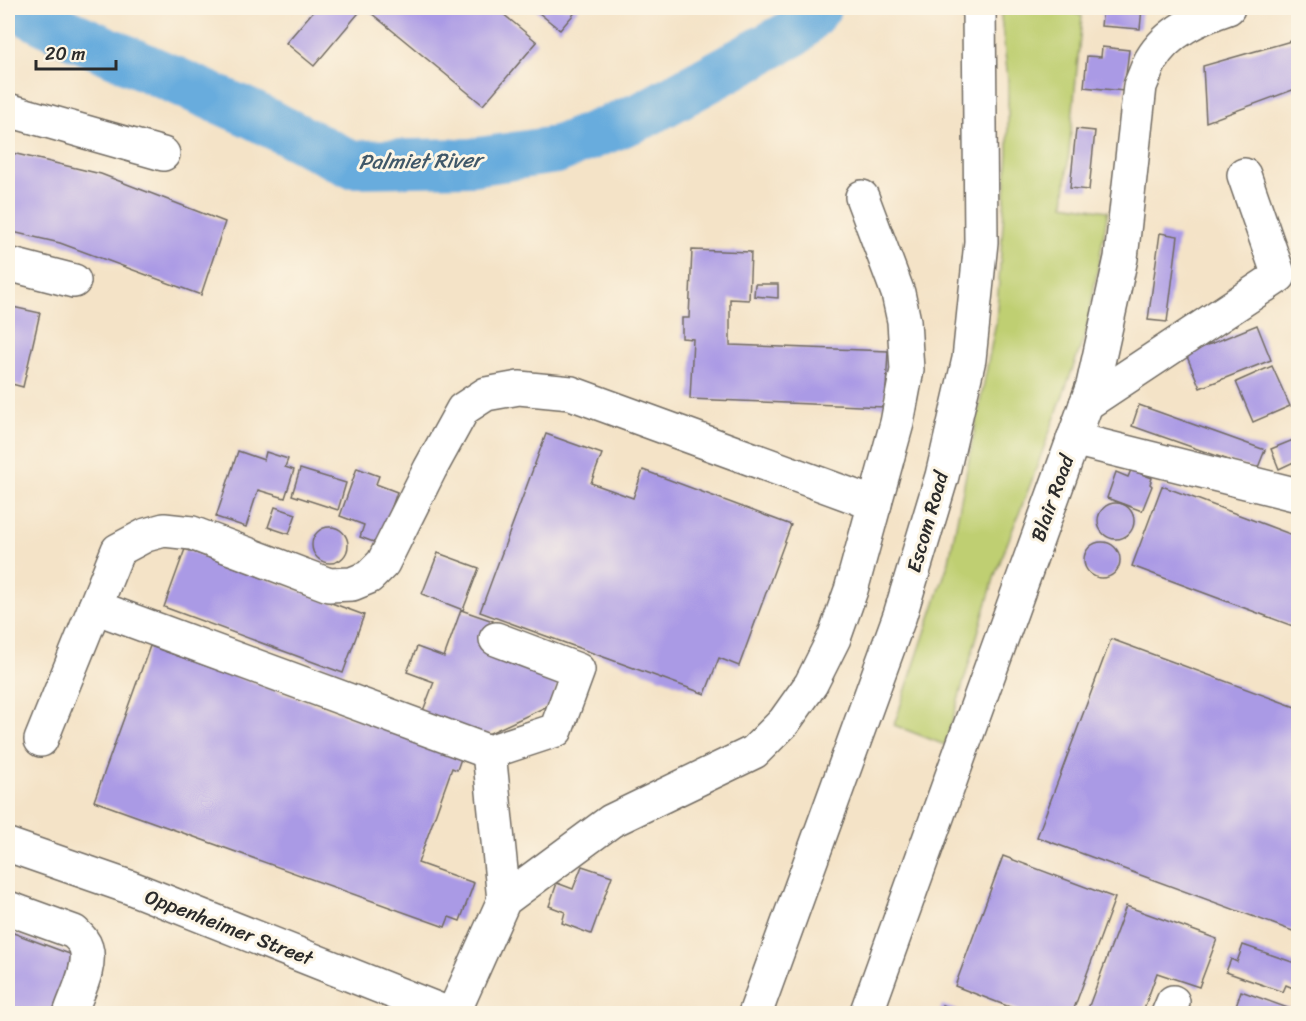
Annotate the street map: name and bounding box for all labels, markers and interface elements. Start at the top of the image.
scale bar [36,33,116,71]
text: 20 m [45,38,85,70]
water label: Palmiet River [358,141,486,181]
street label: Blair Road [1021,449,1085,546]
street label: Escom Road [896,466,959,577]
street label: Oppenheimer Street [139,879,319,976]

